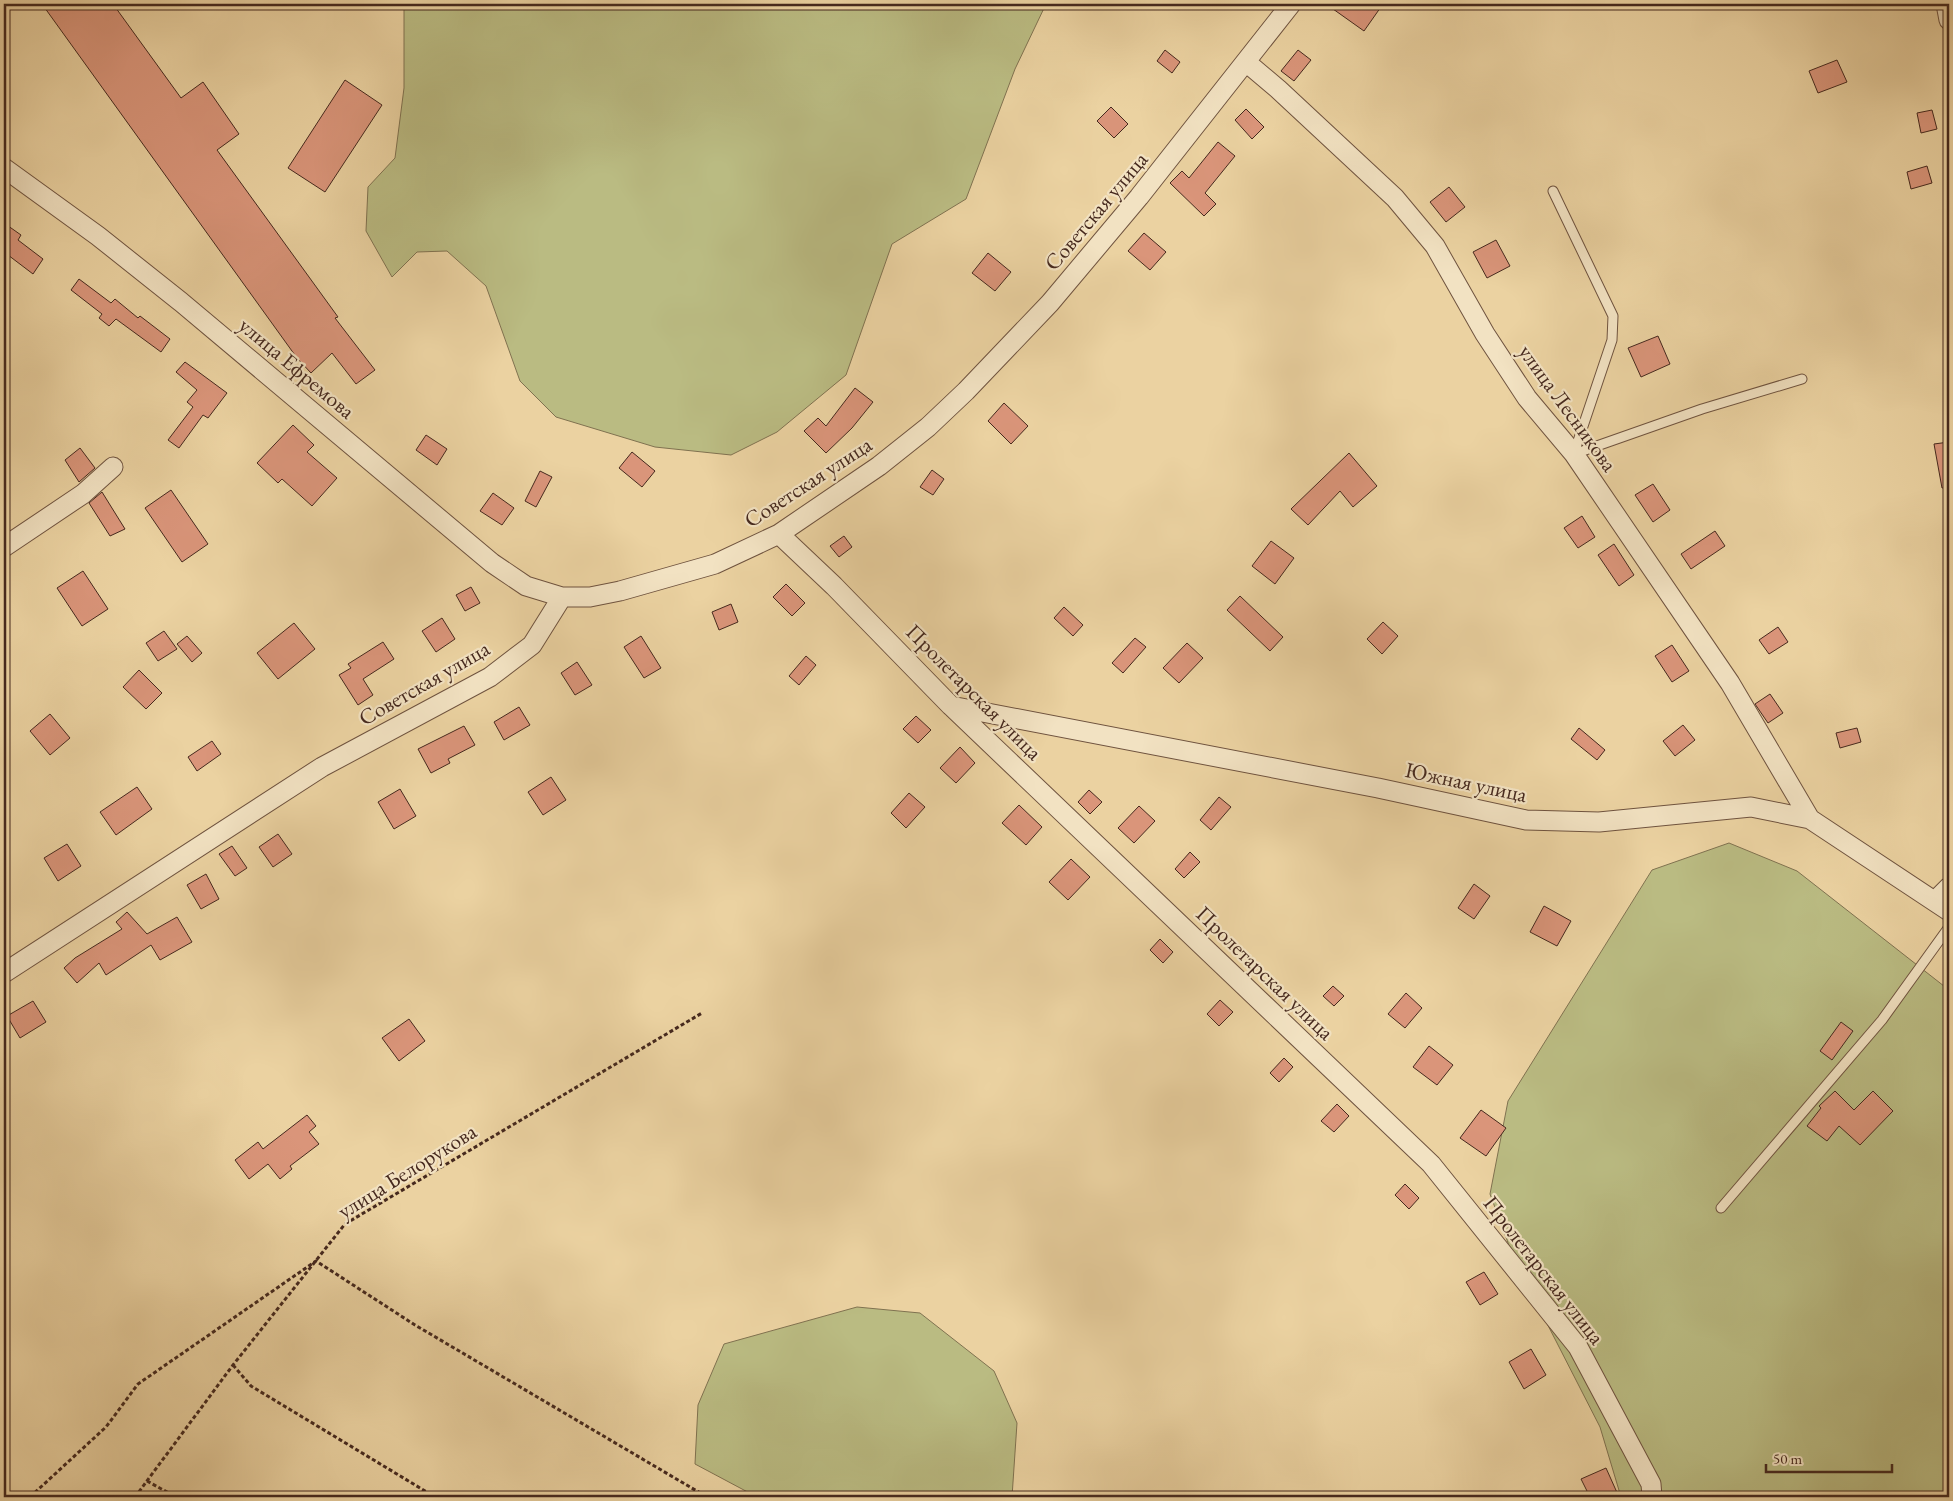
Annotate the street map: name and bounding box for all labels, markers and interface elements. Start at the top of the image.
street label: Советская улица [1038,145,1154,276]
street label: улица Ефремова [233,311,361,425]
street label: улица Лесникова [1512,339,1624,478]
street label: Советская улица [739,430,878,534]
street label: Пролетарская улица [900,618,1049,767]
street label: Советская улица [353,634,495,732]
street label: Южная улица [1402,755,1530,809]
street label: Пролетарская улица [1190,900,1341,1047]
street label: улица Белорукова [332,1117,482,1225]
street label: Пролетарская улица [1477,1190,1611,1351]
scale bar [1766,1441,1892,1473]
text: 50 m [1773,1449,1802,1468]

